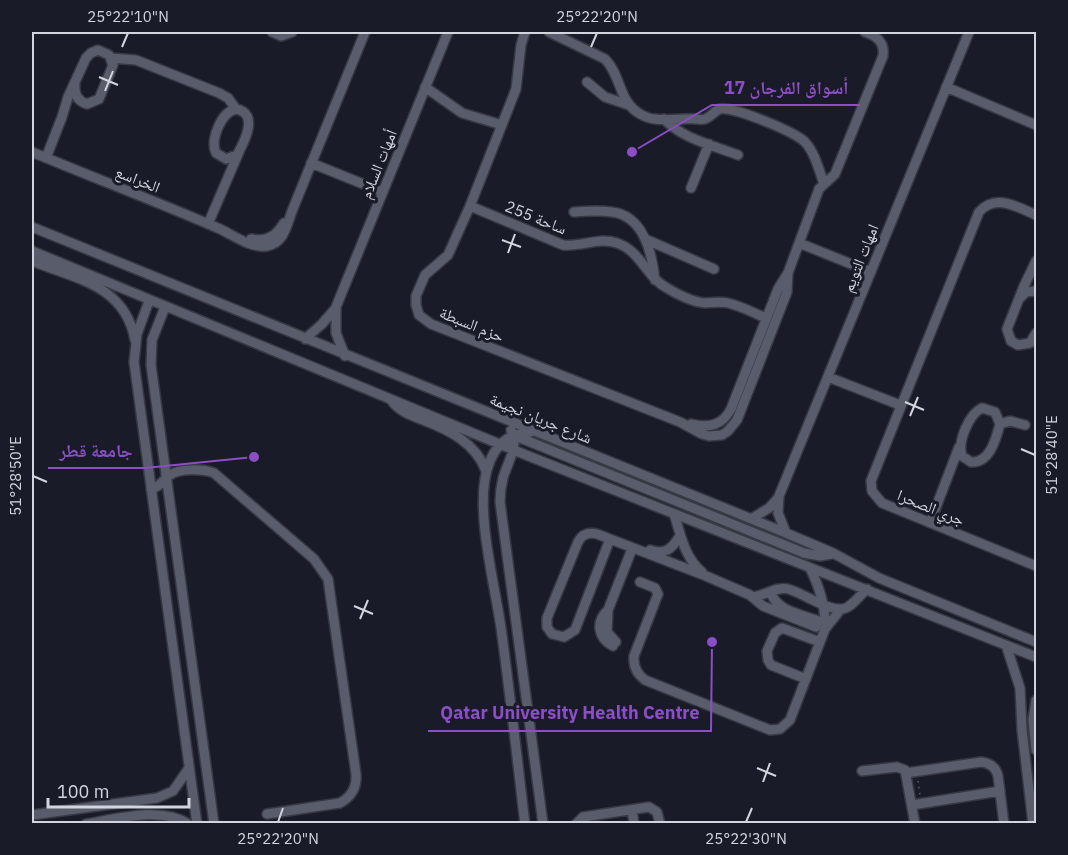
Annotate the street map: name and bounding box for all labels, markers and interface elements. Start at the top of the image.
text: 25°22'10"N [87,7,169,26]
text: 25°22'20"N [556,7,638,26]
callout: أسواق الفرجان 17 [712,69,860,105]
text: أسواق الفرجان 17 [724,76,848,99]
street label: أمهات السلام [355,127,402,202]
street label: الخراسع [112,161,163,198]
street label: ساحة 255 [502,196,570,238]
street label: امهات التويم [837,221,884,295]
street label: حزم السبطة [436,302,507,347]
street label: شارع جريان نجيمة [487,388,595,448]
text: 51°28'40"E [1042,415,1061,495]
callout: جامعة قطر [48,432,145,468]
text: 51°28'50"E [6,436,25,516]
text: جامعة قطر [58,439,133,462]
street label: جري الصحرا [893,484,968,532]
callout: Qatar University Health Centre [428,695,711,731]
text: Qatar University Health Centre [440,701,700,724]
scale bar [48,771,189,809]
text: 100 m [57,780,109,803]
text: 25°22'20"N [237,829,319,848]
text: 25°22'30"N [705,829,787,848]

